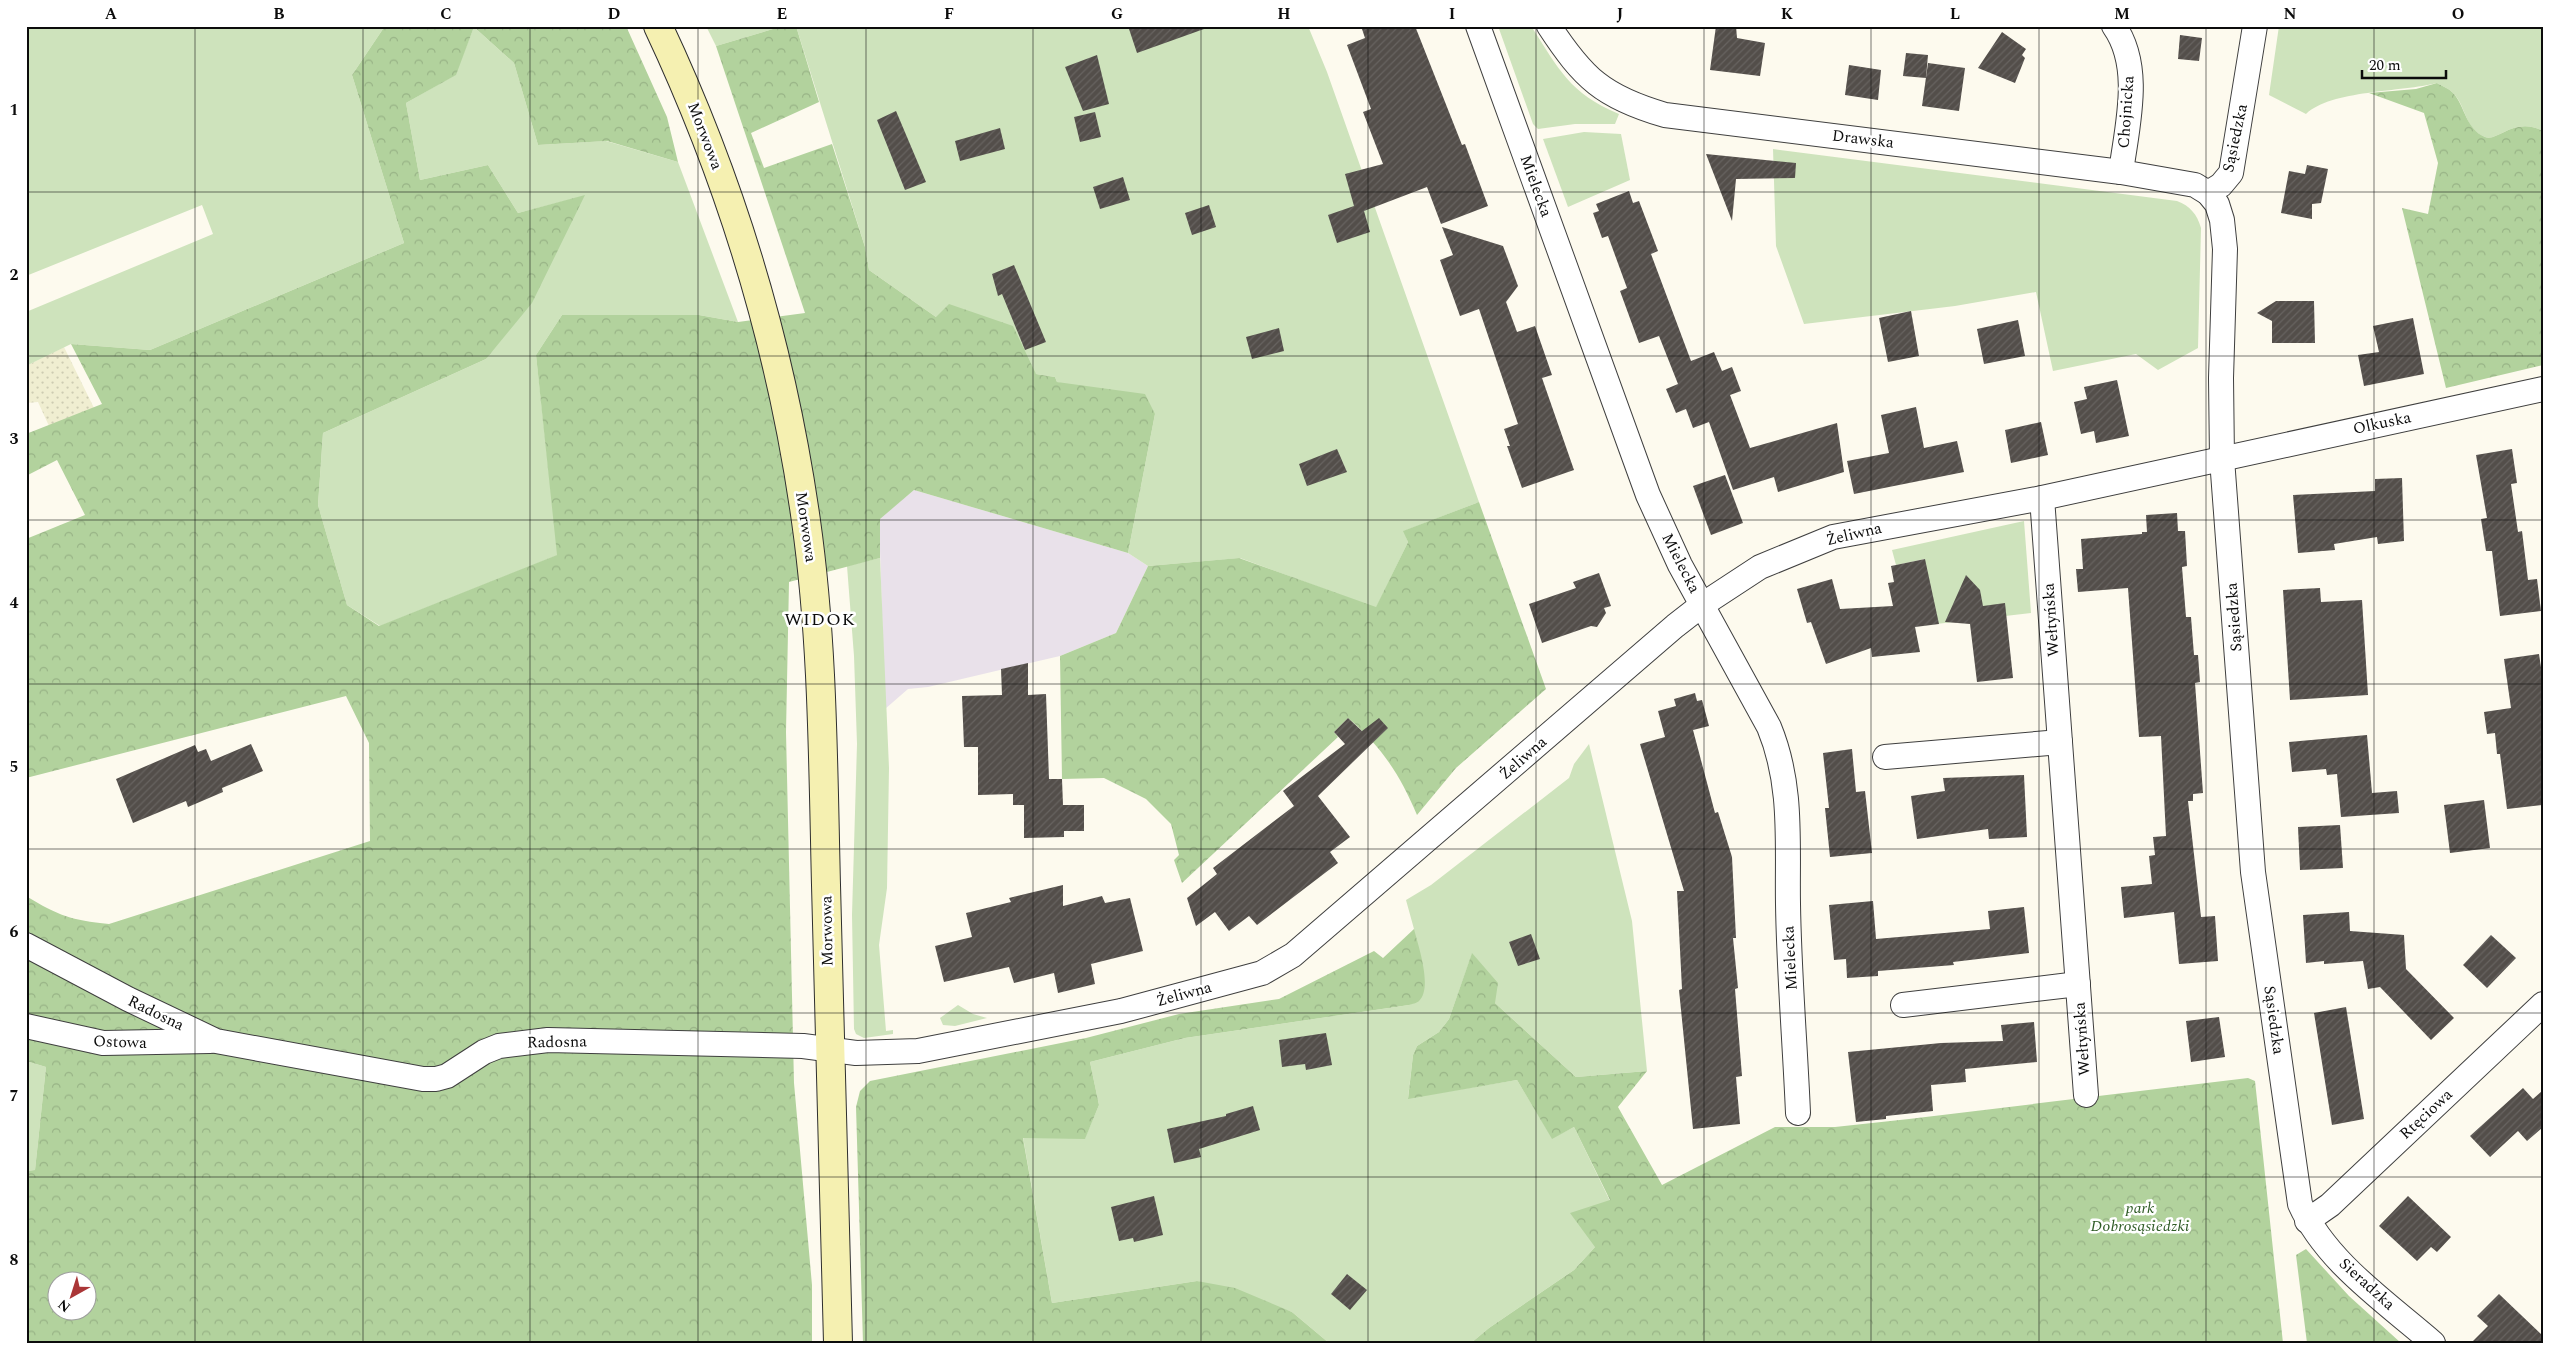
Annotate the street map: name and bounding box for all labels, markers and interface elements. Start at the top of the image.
text: A [105,2,118,26]
text: B [273,2,285,26]
text: C [440,2,452,26]
text: D [608,2,621,26]
text: E [777,2,787,26]
text: F [944,2,954,26]
text: G [1111,2,1123,26]
text: H [1277,2,1291,26]
text: I [1449,2,1455,26]
text: J [1617,2,1624,26]
text: K [1781,2,1794,26]
text: L [1950,2,1960,26]
text: M [2114,2,2130,26]
text: N [2283,2,2297,26]
text: O [2452,2,2464,26]
scale bar [2362,48,2445,80]
text: 20 m [2369,54,2401,77]
street label: Chojnicka [2111,75,2141,149]
text: 1 [10,98,18,122]
street label: Morwowa [681,99,729,174]
street label: Sąsiedzka [2216,101,2254,174]
street label: Drawska [1831,123,1896,155]
street label: Mielecka [1514,151,1558,221]
text: 2 [10,263,19,287]
street label: Olkuska [2351,405,2413,441]
text: 3 [10,427,19,451]
street label: Morwowa [789,490,823,564]
street label: Żeliwna [1824,516,1884,552]
street label: Mielecka [1656,529,1706,597]
street label: Sąsiedzka [2220,581,2248,652]
street label: Wełtyńska [2036,582,2066,658]
text: 4 [10,591,19,615]
district label: WIDOK [784,606,856,633]
street label: Żeliwna [1494,730,1552,786]
text: 5 [10,755,18,779]
street label: Morwowa [814,895,840,967]
text: 6 [10,920,19,944]
street label: Mielecka [1776,925,1804,991]
street label: Żeliwna [1154,975,1215,1013]
street label: Sąsiedzka [2257,984,2291,1056]
street label: Radosna [124,989,188,1037]
street label: Wełtyńska [2067,1001,2097,1077]
street label: Ostowa [93,1029,147,1055]
street label: Radosna [527,1029,587,1055]
street label: Rtęciowa [2394,1083,2458,1145]
text: 7 [10,1084,19,1108]
park label: park Dobrosąsiedzki [2091,1196,2190,1238]
text: 8 [10,1248,19,1272]
street label: Sieradzka [2333,1252,2401,1316]
north arrow [48,1272,98,1322]
text: N [53,1294,75,1317]

